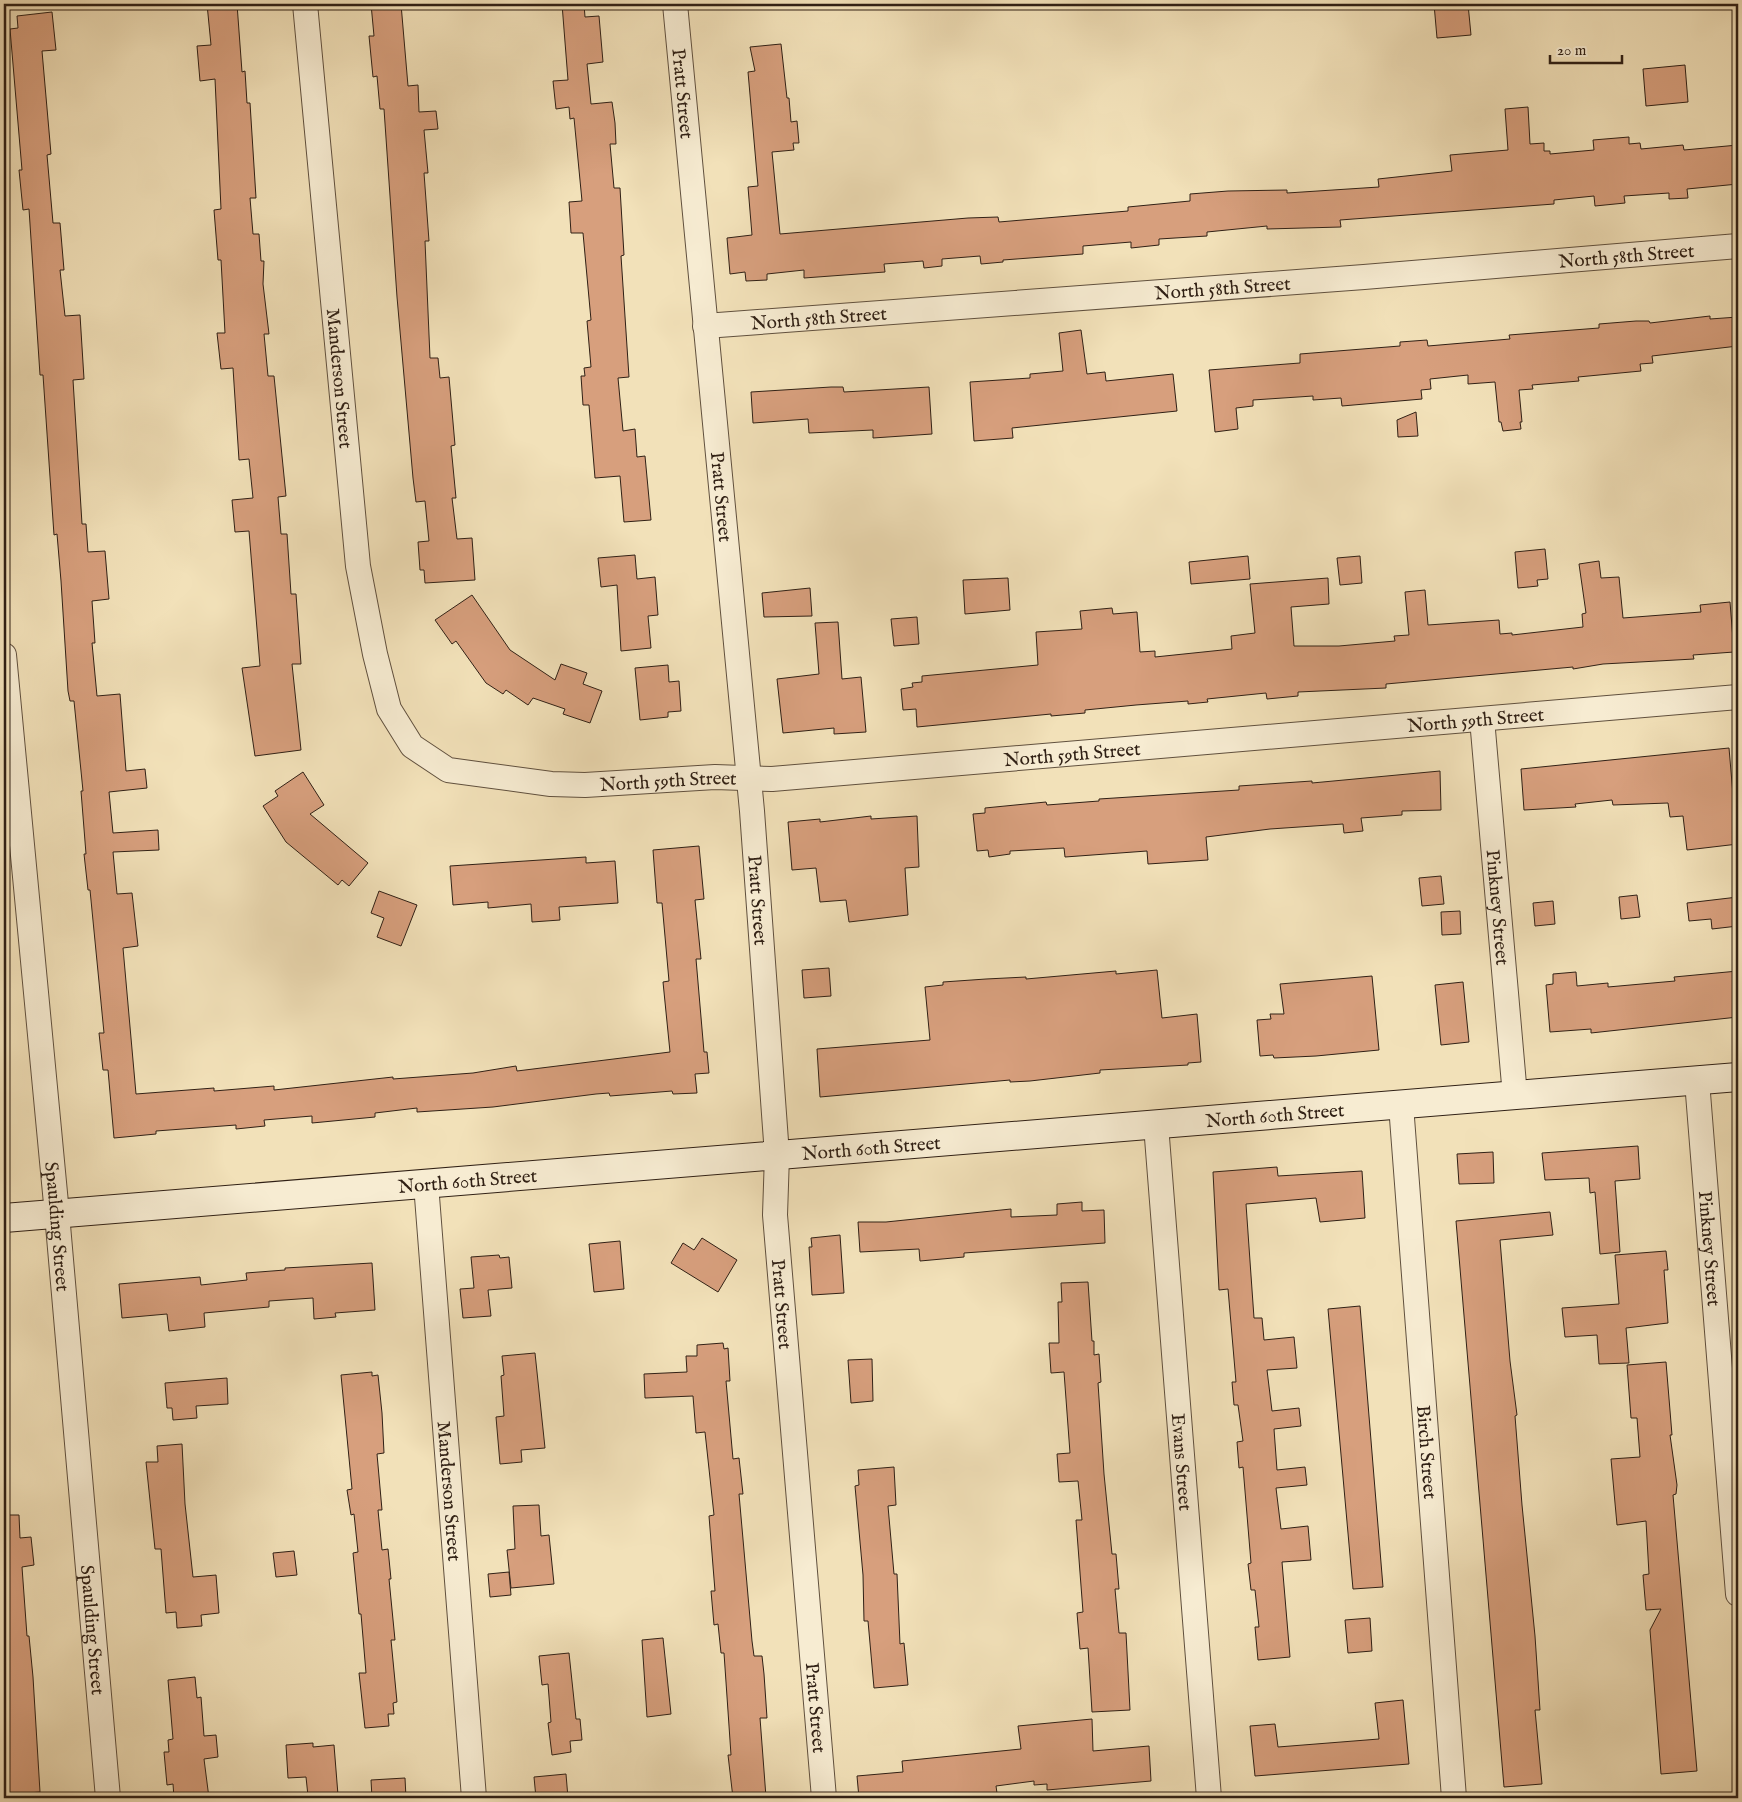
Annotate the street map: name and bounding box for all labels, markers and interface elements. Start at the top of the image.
scale bar [1550,32,1622,64]
text: 20 m [1557,41,1587,60]
street label: Pratt Street [665,48,698,141]
street label: North 58th Street [1558,240,1696,275]
street label: North 58th Street [1154,272,1292,307]
street label: North 58th Street [750,302,888,337]
street label: Manderson Street [320,307,357,450]
street label: Pratt Street [704,451,736,544]
street label: North 59th Street [1406,703,1546,739]
street label: North 59th Street [1003,738,1142,773]
street label: North 59th Street [599,767,737,798]
street label: Pinkney Street [1479,849,1514,967]
street label: Pratt Street [741,854,772,947]
street label: North 60th Street [1205,1099,1346,1134]
street label: North 60th Street [801,1132,942,1167]
street label: Spaulding Street [38,1161,74,1293]
street label: North 60th Street [397,1165,539,1200]
street label: Pinkney Street [1692,1190,1725,1308]
street label: Pratt Street [765,1258,796,1351]
street label: Birch Street [1410,1404,1441,1501]
street label: Evans Street [1165,1412,1196,1512]
street label: Manderson Street [431,1420,465,1563]
street label: Spaulding Street [74,1564,109,1697]
street label: Pratt Street [799,1662,830,1754]

